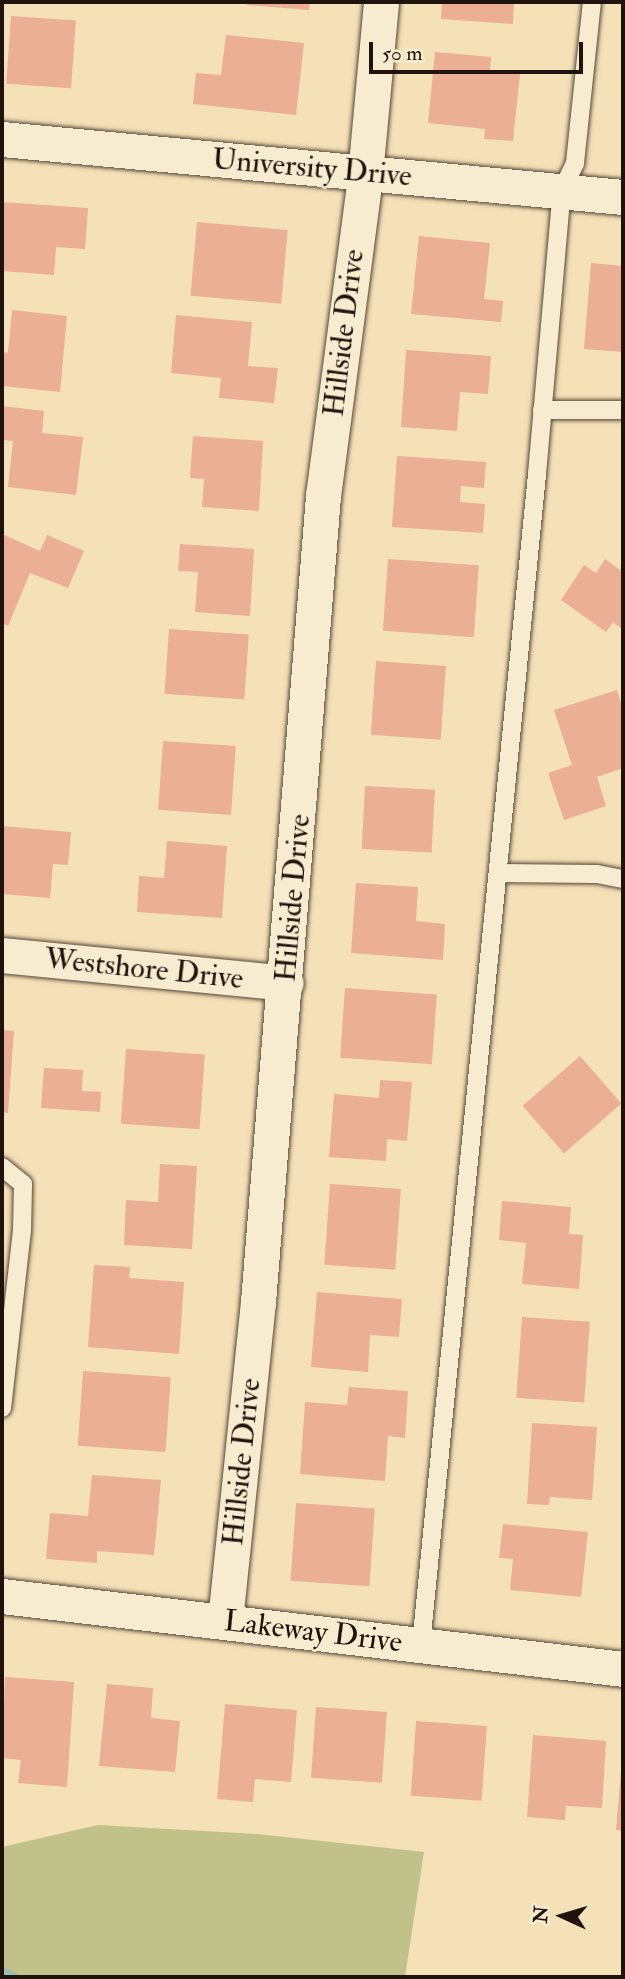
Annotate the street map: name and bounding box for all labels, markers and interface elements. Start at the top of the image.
scale bar [373,28,586,72]
text: 50 m [382,40,423,67]
street label: University Drive [211,141,413,195]
street label: Hillside Drive [316,247,372,419]
street label: Hillside Drive [268,813,318,983]
street label: Westshore Drive [43,941,245,997]
street label: Hillside Drive [215,1376,269,1548]
street label: Lakeway Drive [222,1603,404,1661]
north arrow [527,1881,597,1951]
text: N [528,1905,554,1924]

